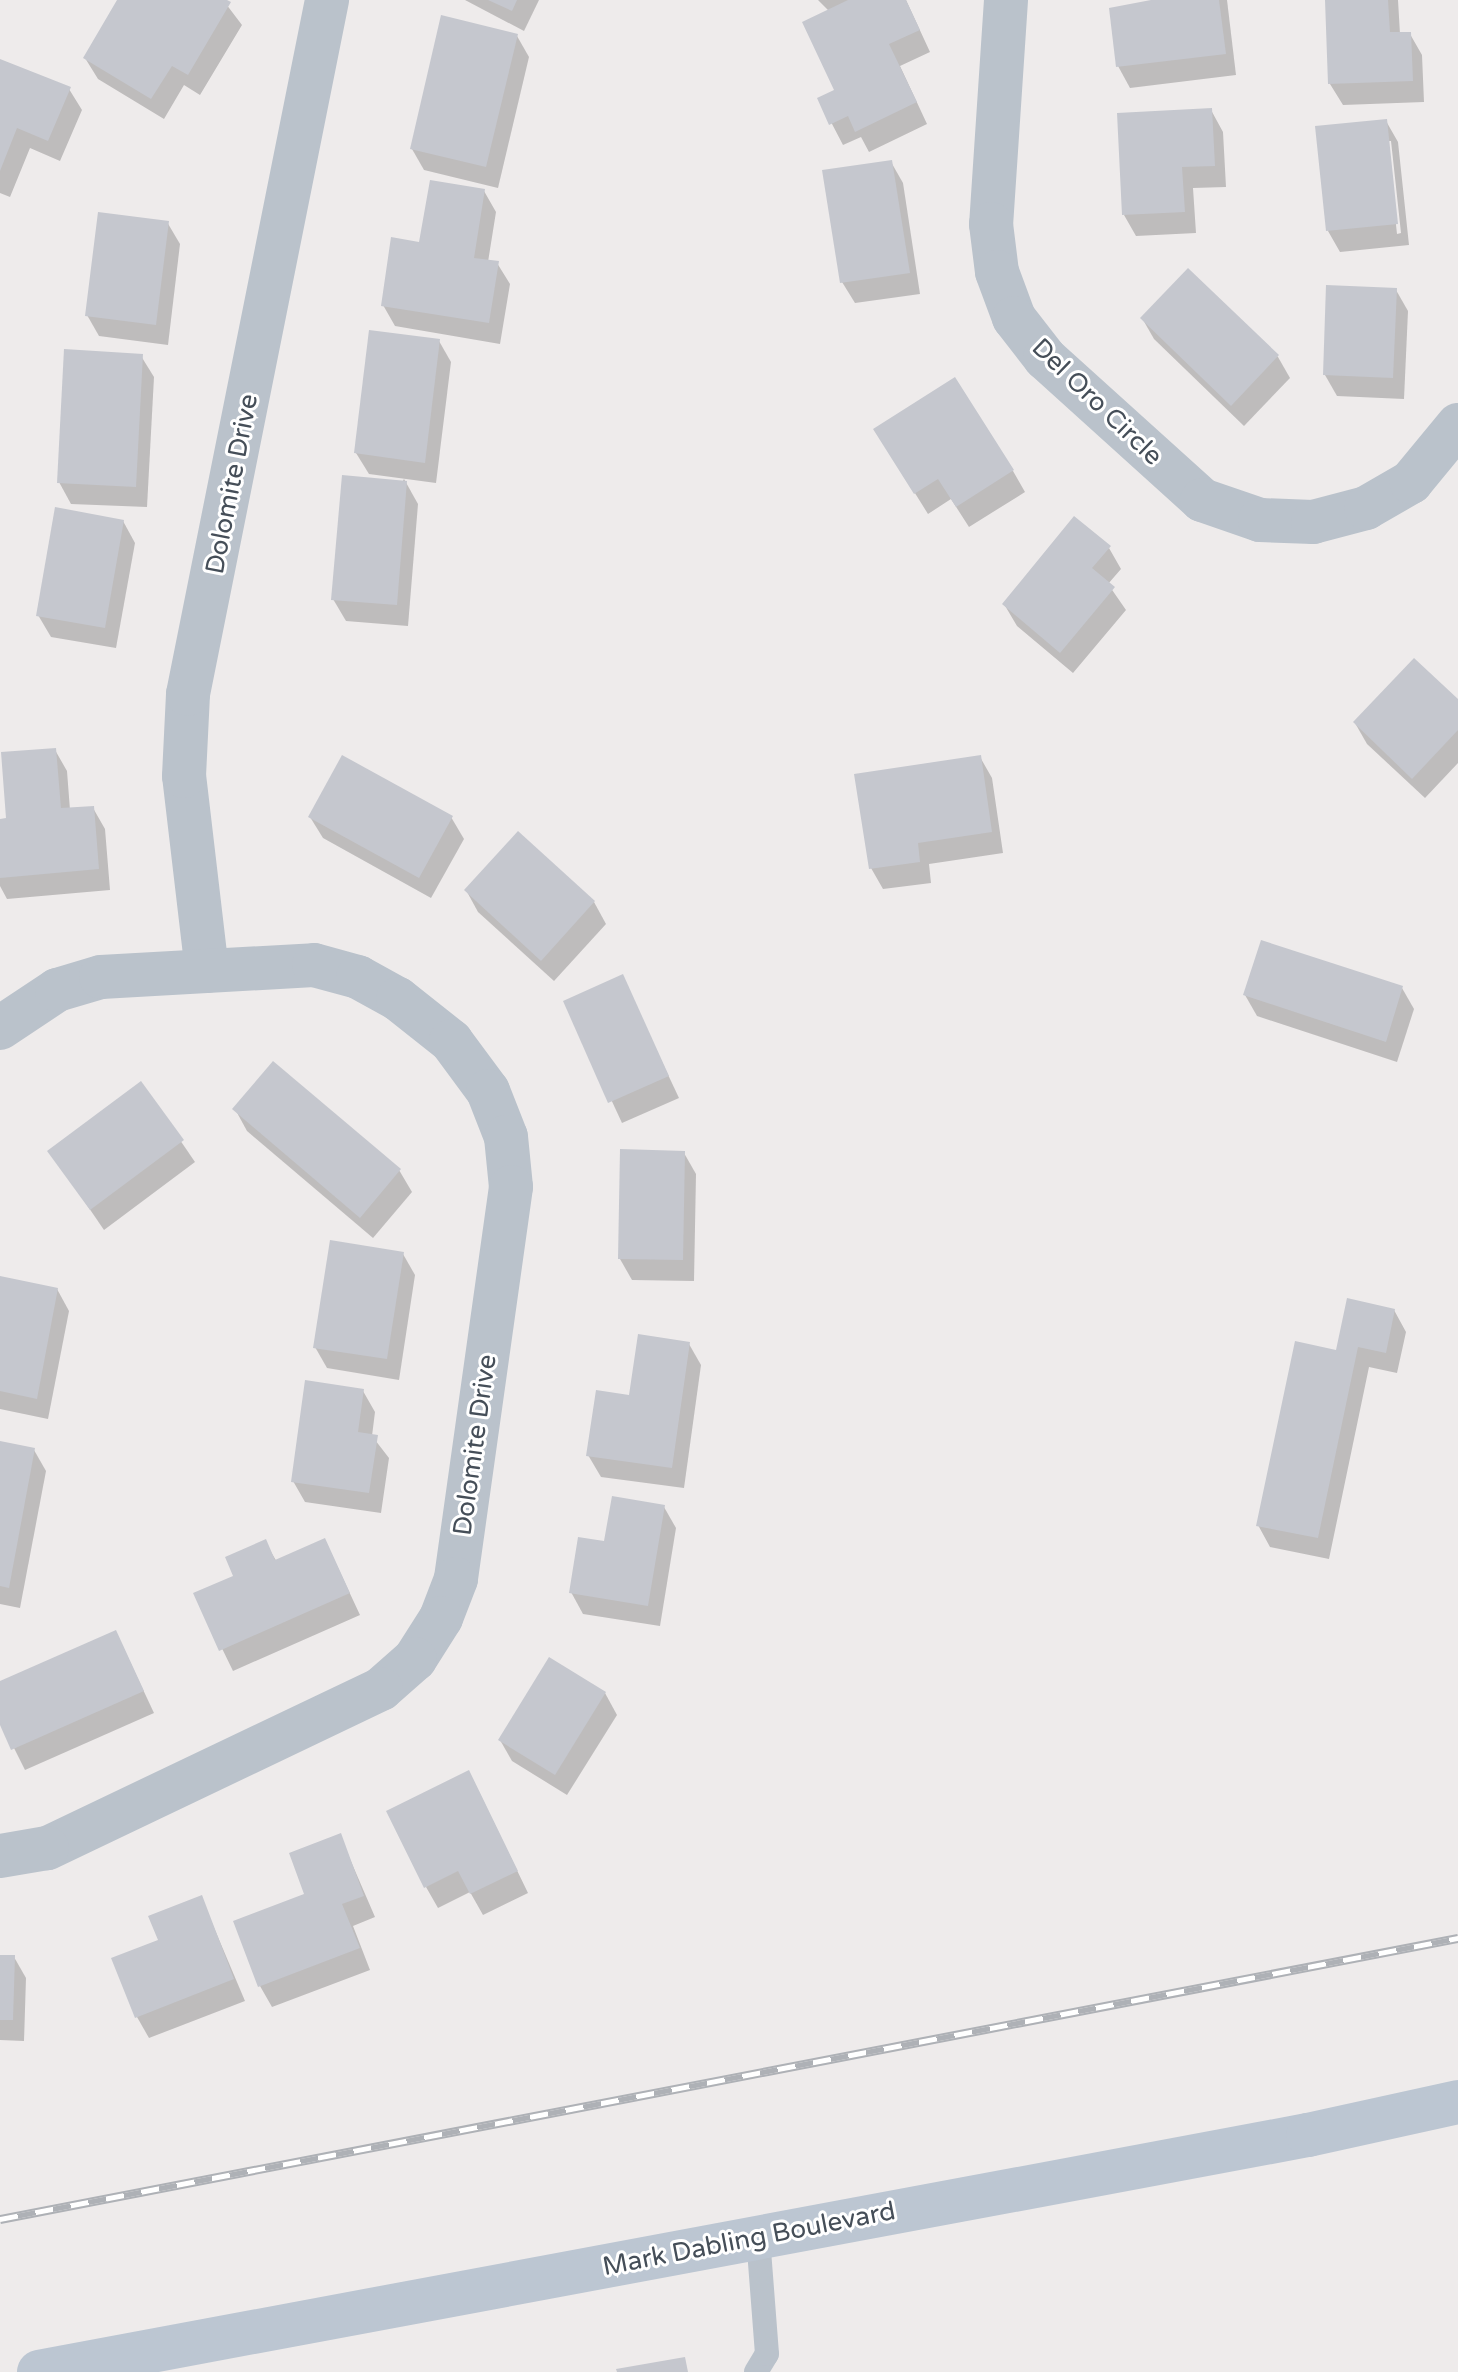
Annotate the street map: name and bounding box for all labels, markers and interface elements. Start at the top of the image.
street label: Del Oro Circle [1025,332,1169,472]
street label: Dolomite Drive [199,391,265,577]
street label: Dolomite Drive [447,1352,503,1538]
street label: Mark Dabling Boulevard [600,2195,898,2283]

